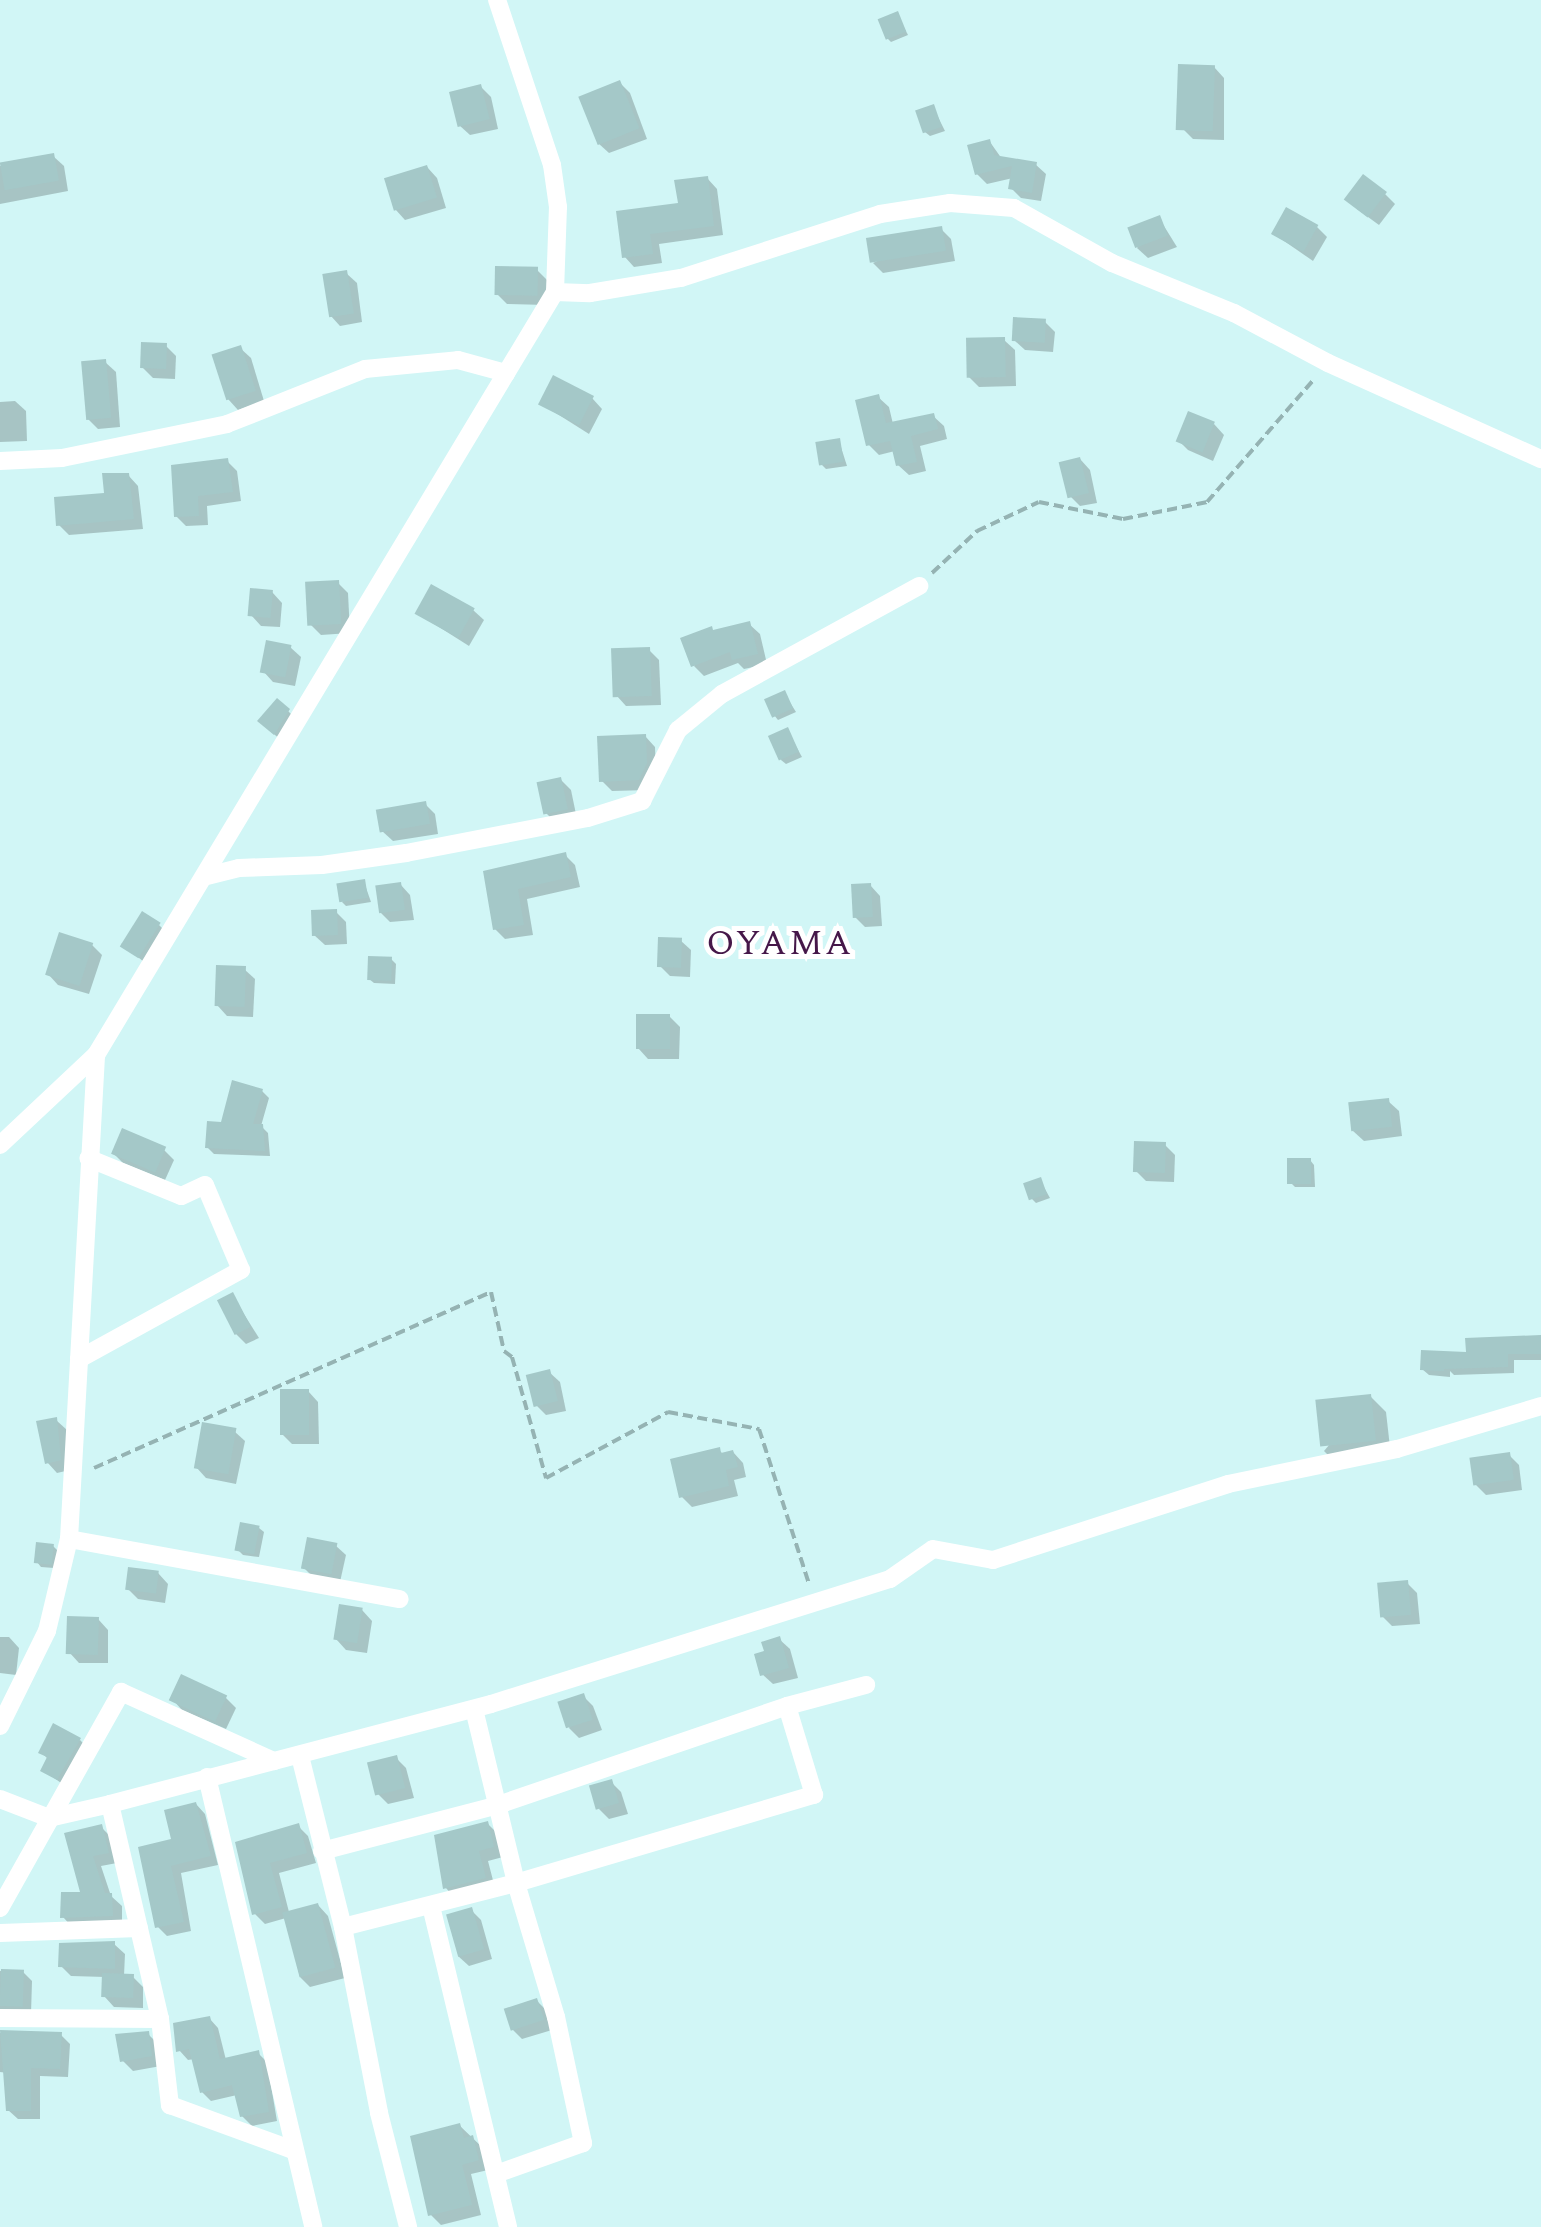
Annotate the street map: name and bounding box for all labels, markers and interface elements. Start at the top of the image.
district label: OYAMA [706,923,854,965]

